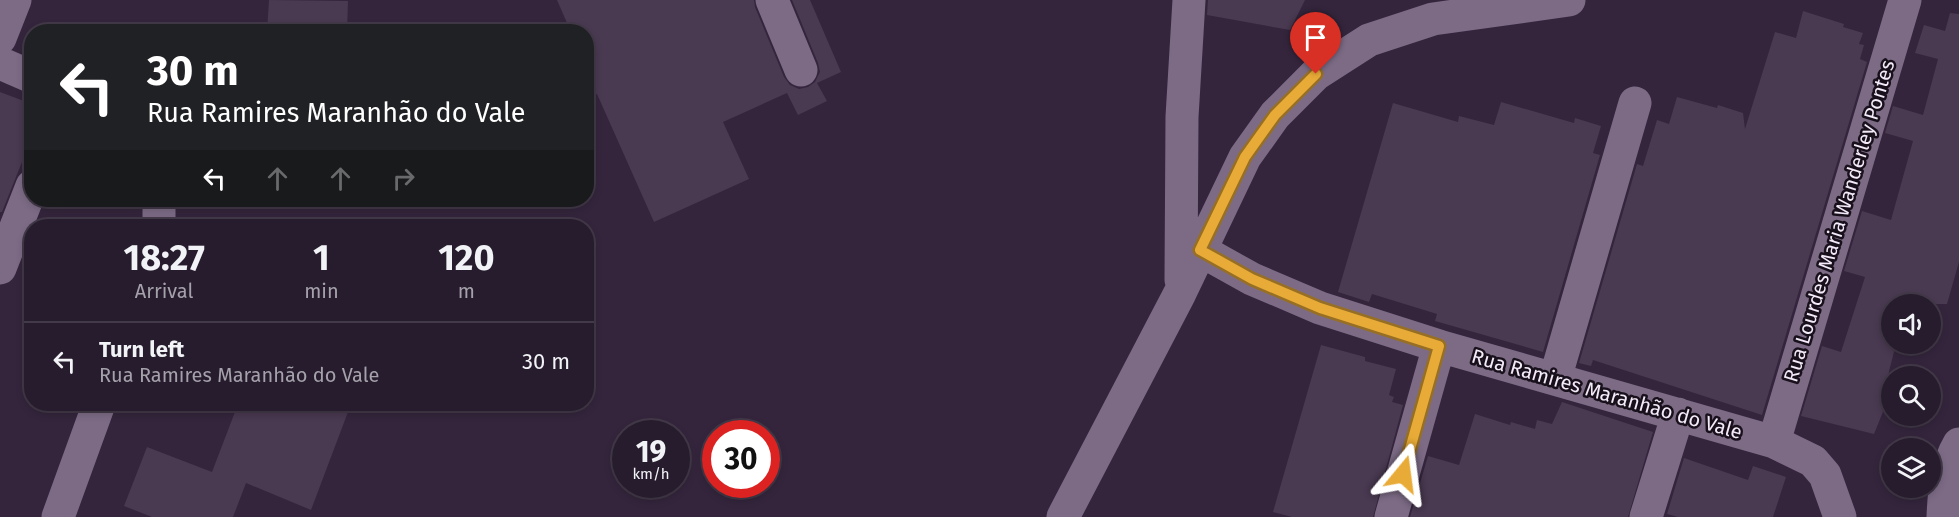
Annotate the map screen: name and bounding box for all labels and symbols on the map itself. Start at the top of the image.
pin [1290,12,1341,74]
street label: Rua Lourdes Maria Wanderley Pontes [1778,57,1900,385]
street label: Rua Ramires Maranhão do Vale [1469,344,1745,444]
speed limit sign: 30 [702,420,780,498]
position arrow [1371,442,1435,506]

